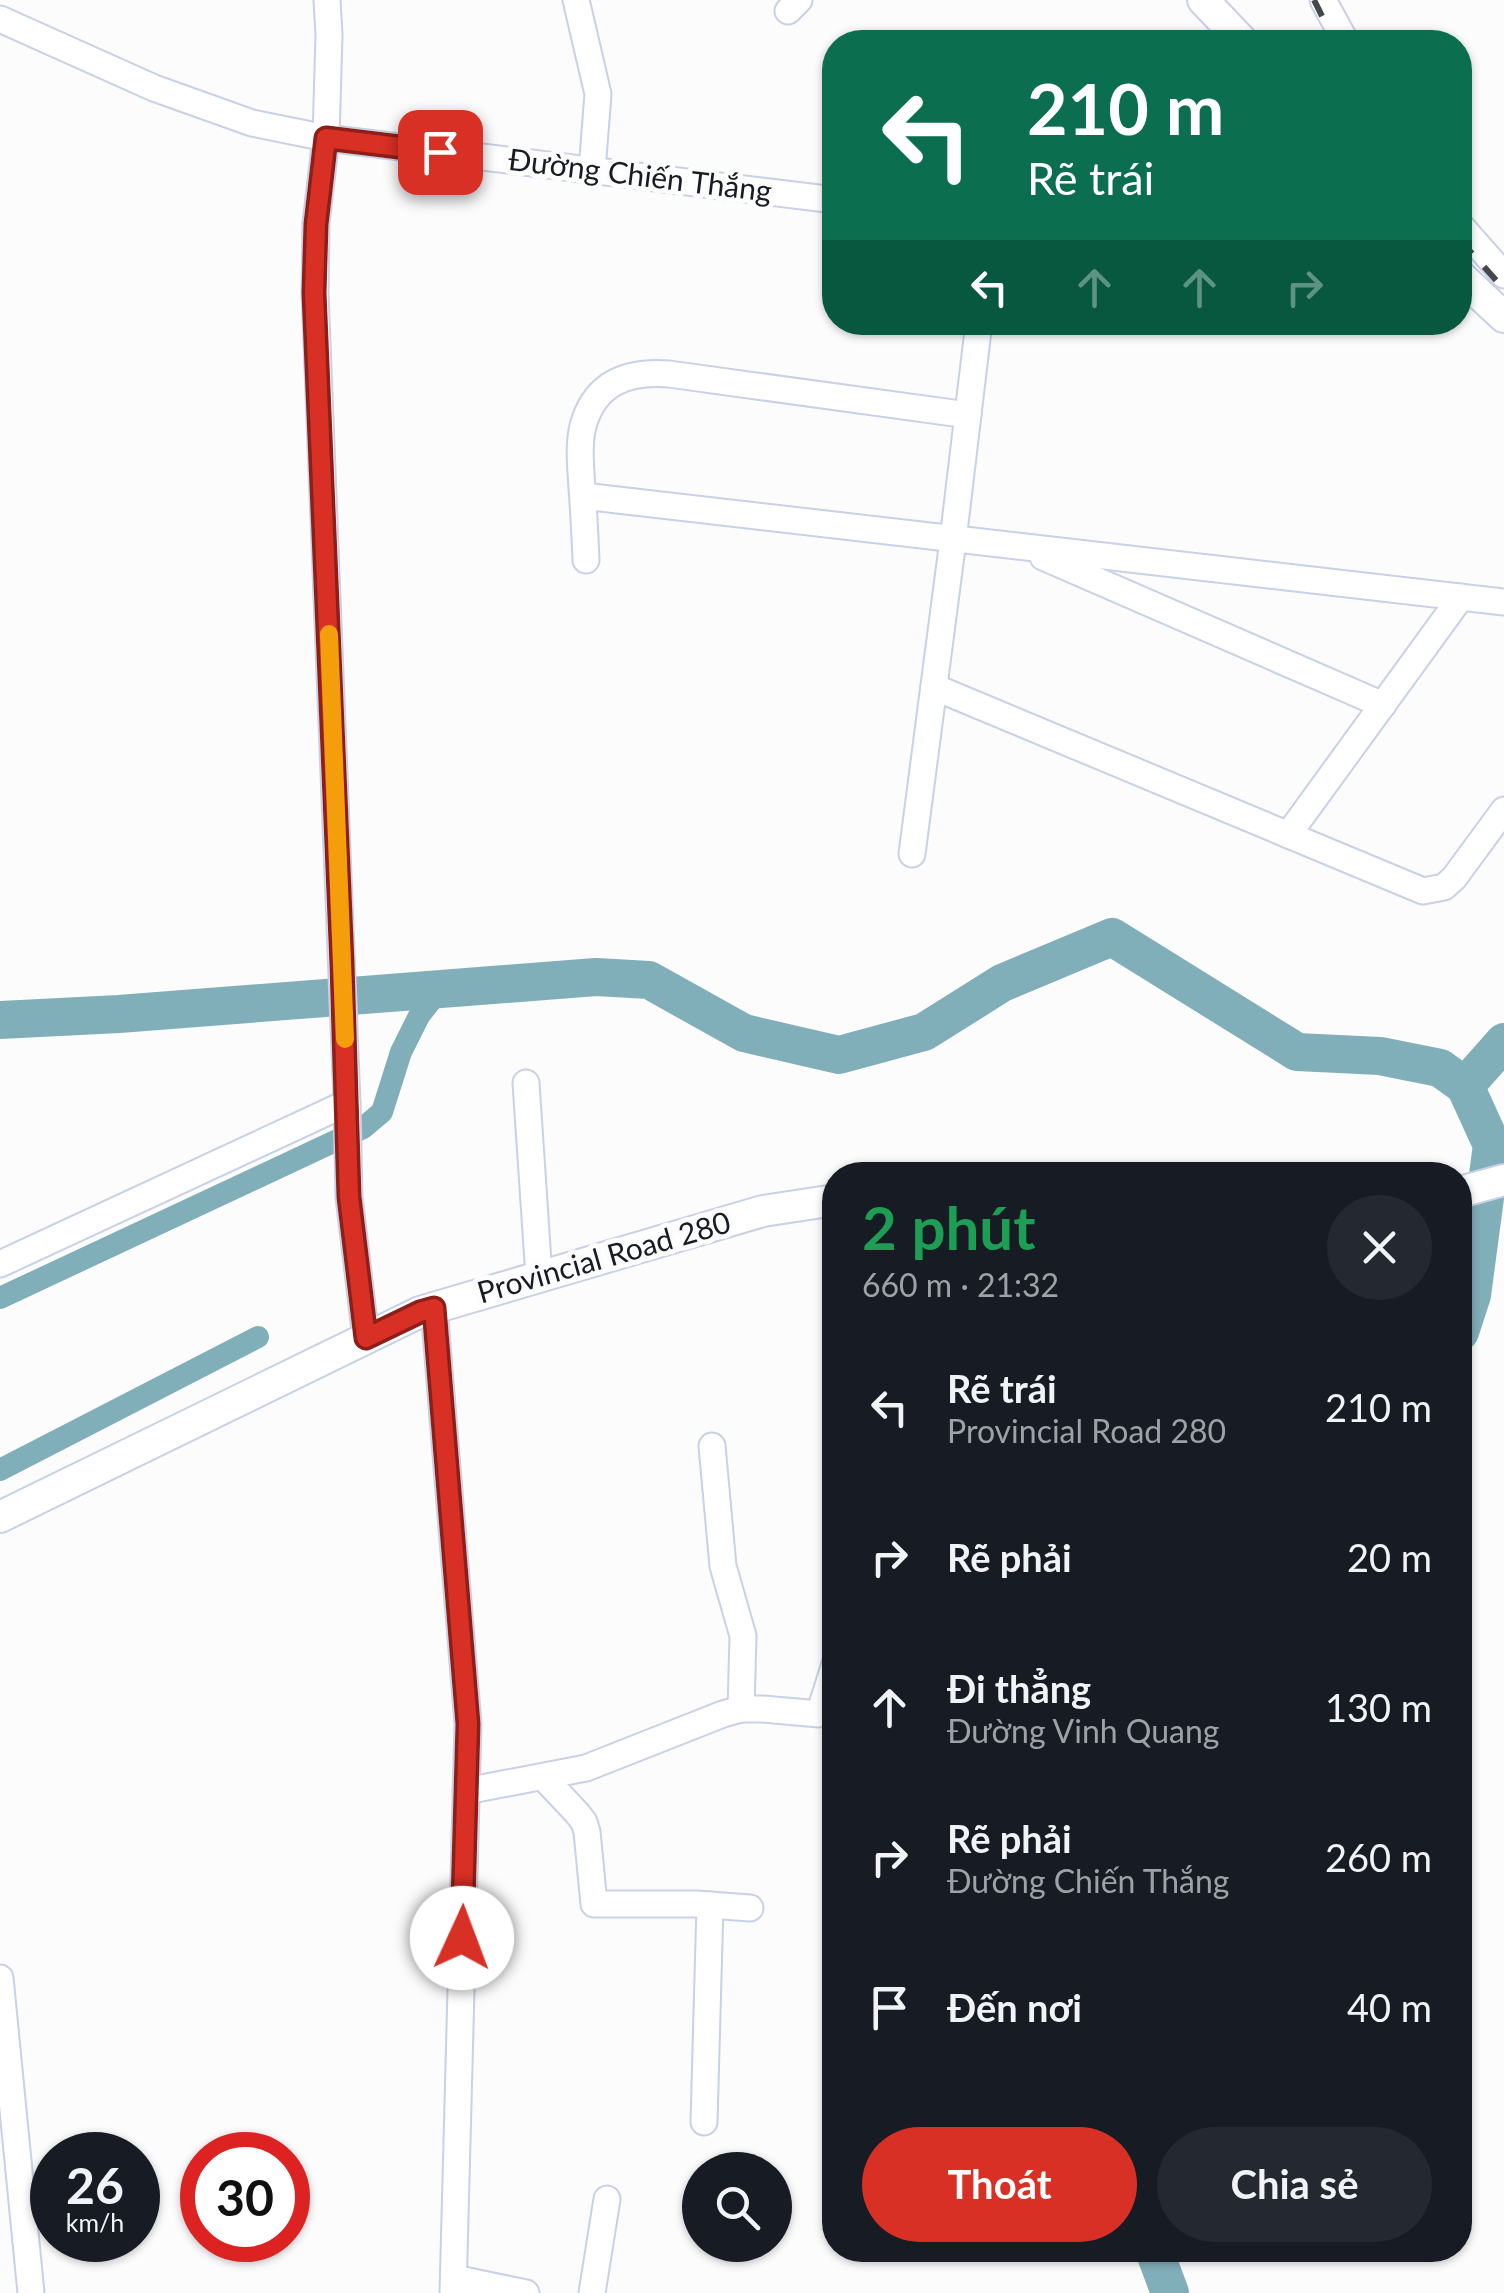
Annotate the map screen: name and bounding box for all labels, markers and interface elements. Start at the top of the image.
text: 210 m [1027,66,1224,150]
icon: left [862,70,992,200]
pin [398,110,483,195]
icon: arrive [413,125,468,180]
street label: Đường Chiến Thắng [507,140,774,208]
text: Rẽ trái [1027,151,1154,205]
icon: left [962,260,1017,315]
icon: ahead [1067,260,1122,315]
icon: ahead [1172,260,1227,315]
icon: right [1277,260,1332,315]
text: 2 phút [862,1191,1035,1263]
button: close [1327,1195,1432,1300]
street label: Provincial Road 280 [473,1203,734,1309]
text: 660 m · 21:32 [862,1265,1059,1304]
text: Rẽ trái [947,1365,1057,1411]
icon: left [862,1380,917,1435]
text: 210 m [1325,1384,1432,1430]
text: Provincial Road 280 [947,1411,1226,1450]
icon: right [862,1530,917,1585]
text: Rẽ phải [947,1534,1072,1580]
text: 20 m [1347,1534,1432,1580]
text: Đi thẳng [947,1665,1091,1711]
icon: ahead [862,1680,917,1735]
text: 130 m [1325,1684,1432,1730]
text: Đường Vinh Quang [947,1711,1219,1750]
text: Rẽ phải [947,1815,1072,1861]
icon: right [862,1830,917,1885]
text: 260 m [1325,1834,1432,1880]
text: Đường Chiến Thắng [947,1861,1230,1900]
position arrow [410,1886,514,1990]
icon: arrive [862,1980,917,2035]
text: Đến nơi [947,1984,1082,2030]
text: 40 m [1347,1984,1432,2030]
button: Thoát [862,2127,1137,2242]
button: Chia sẻ [1157,2127,1432,2242]
speed limit sign: 30 [180,2132,310,2262]
map controls [682,2152,792,2262]
button: search [682,2152,792,2262]
text: 26 [66,2155,124,2215]
text: km/h [66,2207,124,2237]

